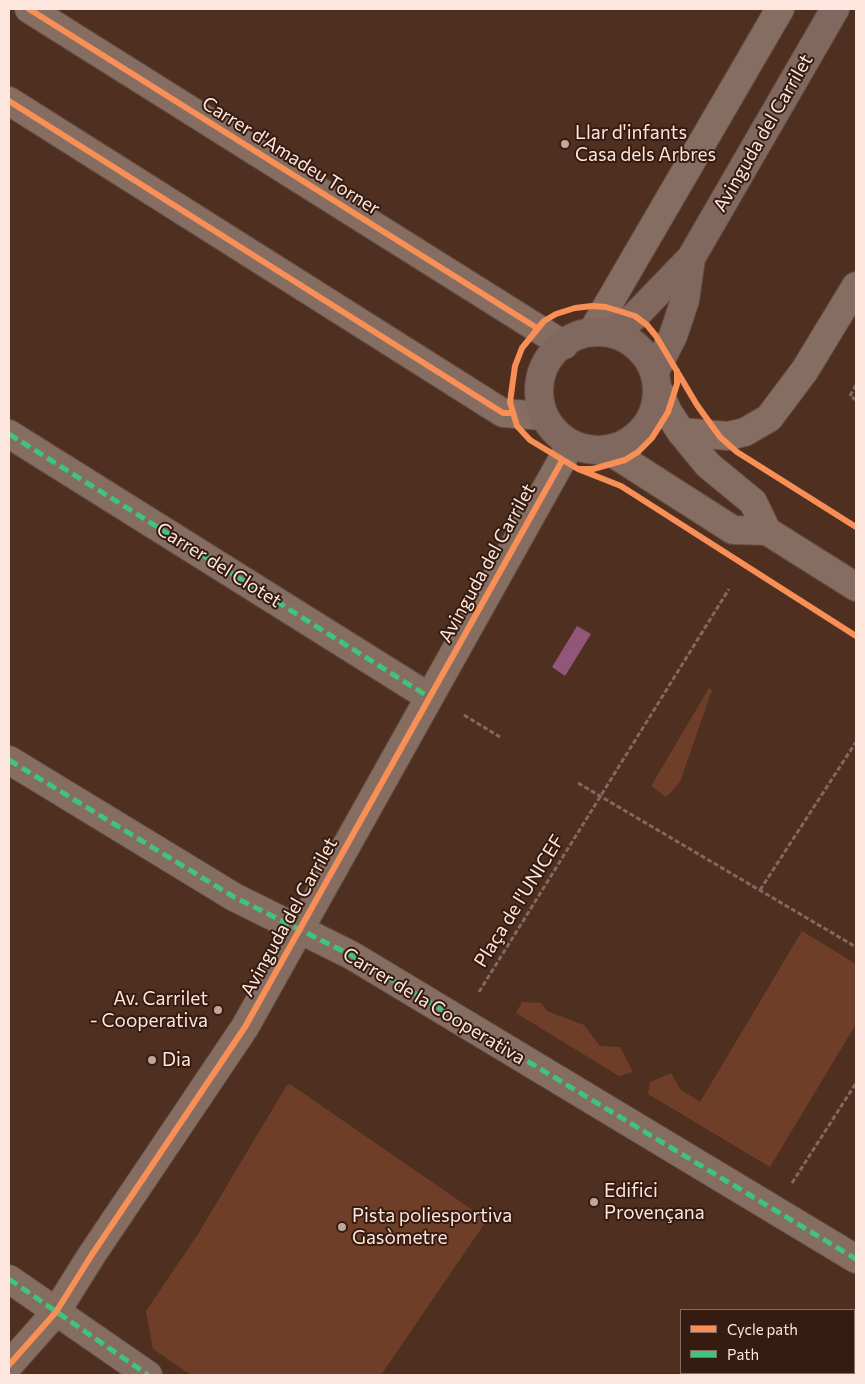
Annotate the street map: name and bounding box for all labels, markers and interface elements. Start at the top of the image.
street label: Avinguda del Carrilet [709,50,817,216]
street label: Carrer d'Amadeu Torner [198,92,384,220]
place label: Llar d'infants Casa dels Arbres [575,122,716,166]
marker: Llar d'infants Casa dels Arbres [559,138,571,150]
street label: Avinguda del Carrilet [434,479,540,647]
street label: Carrer del Clotet [152,517,286,613]
street label: Plaça de l'UNICEF [469,831,569,971]
street label: Avinguda del Carrilet [236,833,342,1001]
street label: Carrer de la Cooperativa [339,943,529,1069]
place label: Av. Carrilet - Cooperativa [90,988,208,1032]
marker: Av. Carrilet - Cooperativa [212,1004,224,1016]
place label: Dia [162,1049,191,1071]
marker: Dia [146,1054,158,1066]
place label: Edifici Provençana [604,1180,705,1224]
marker: Edifici Provençana [588,1196,600,1208]
place label: Pista poliesportiva Gasòmetre [352,1205,512,1249]
marker: Pista poliesportiva Gasòmetre [336,1221,348,1233]
legend [680,1309,855,1374]
text: Cycle path [727,1320,798,1338]
text: Path [727,1345,759,1363]

